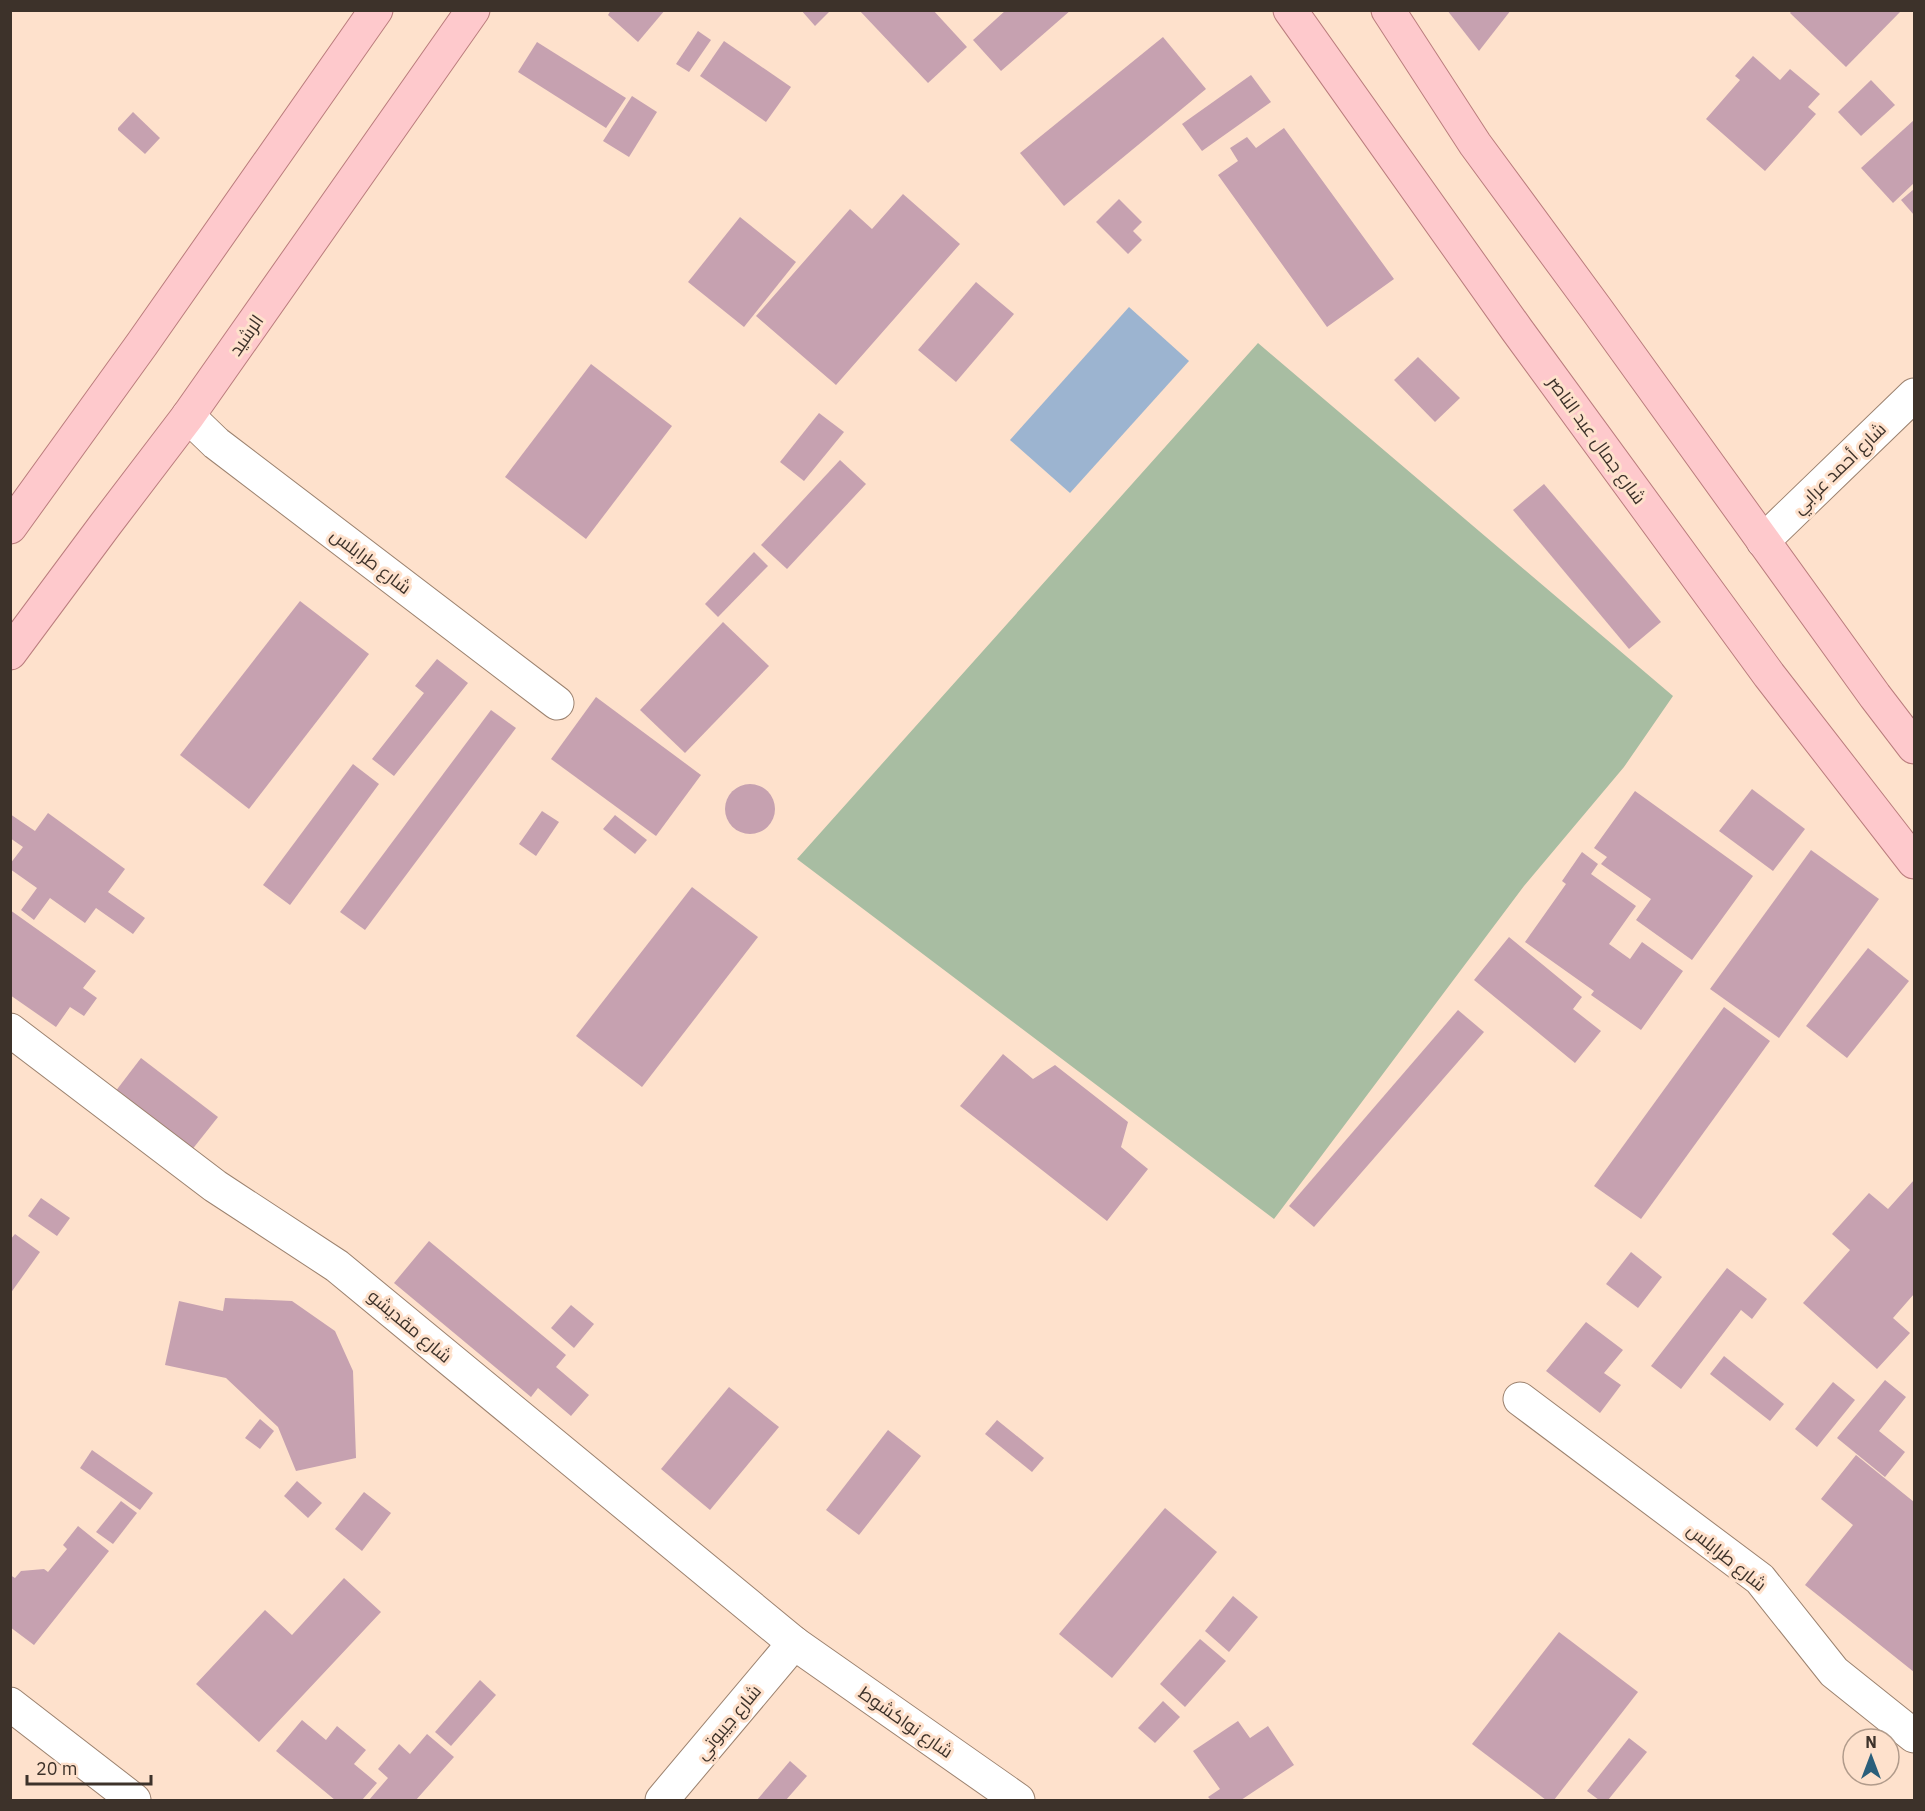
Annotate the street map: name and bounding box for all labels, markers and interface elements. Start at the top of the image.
street label: الرشيد [224,310,268,360]
street label: شارع جمال عبد الناصر [1541,371,1651,509]
street label: شارع أحمد عرابي [1787,417,1893,521]
street label: شارع طرابلس [325,523,416,600]
street label: شارع مقديشو [363,1284,457,1369]
street label: شارع طرابلس [1682,1518,1771,1597]
street label: شارع جيبوتي [690,1680,768,1766]
street label: شارع نواكشوط [854,1681,958,1764]
north arrow [1841,1727,1901,1787]
text: N [1865,1732,1877,1752]
scale bar [27,1748,152,1786]
text: 20 m [36,1757,78,1780]

